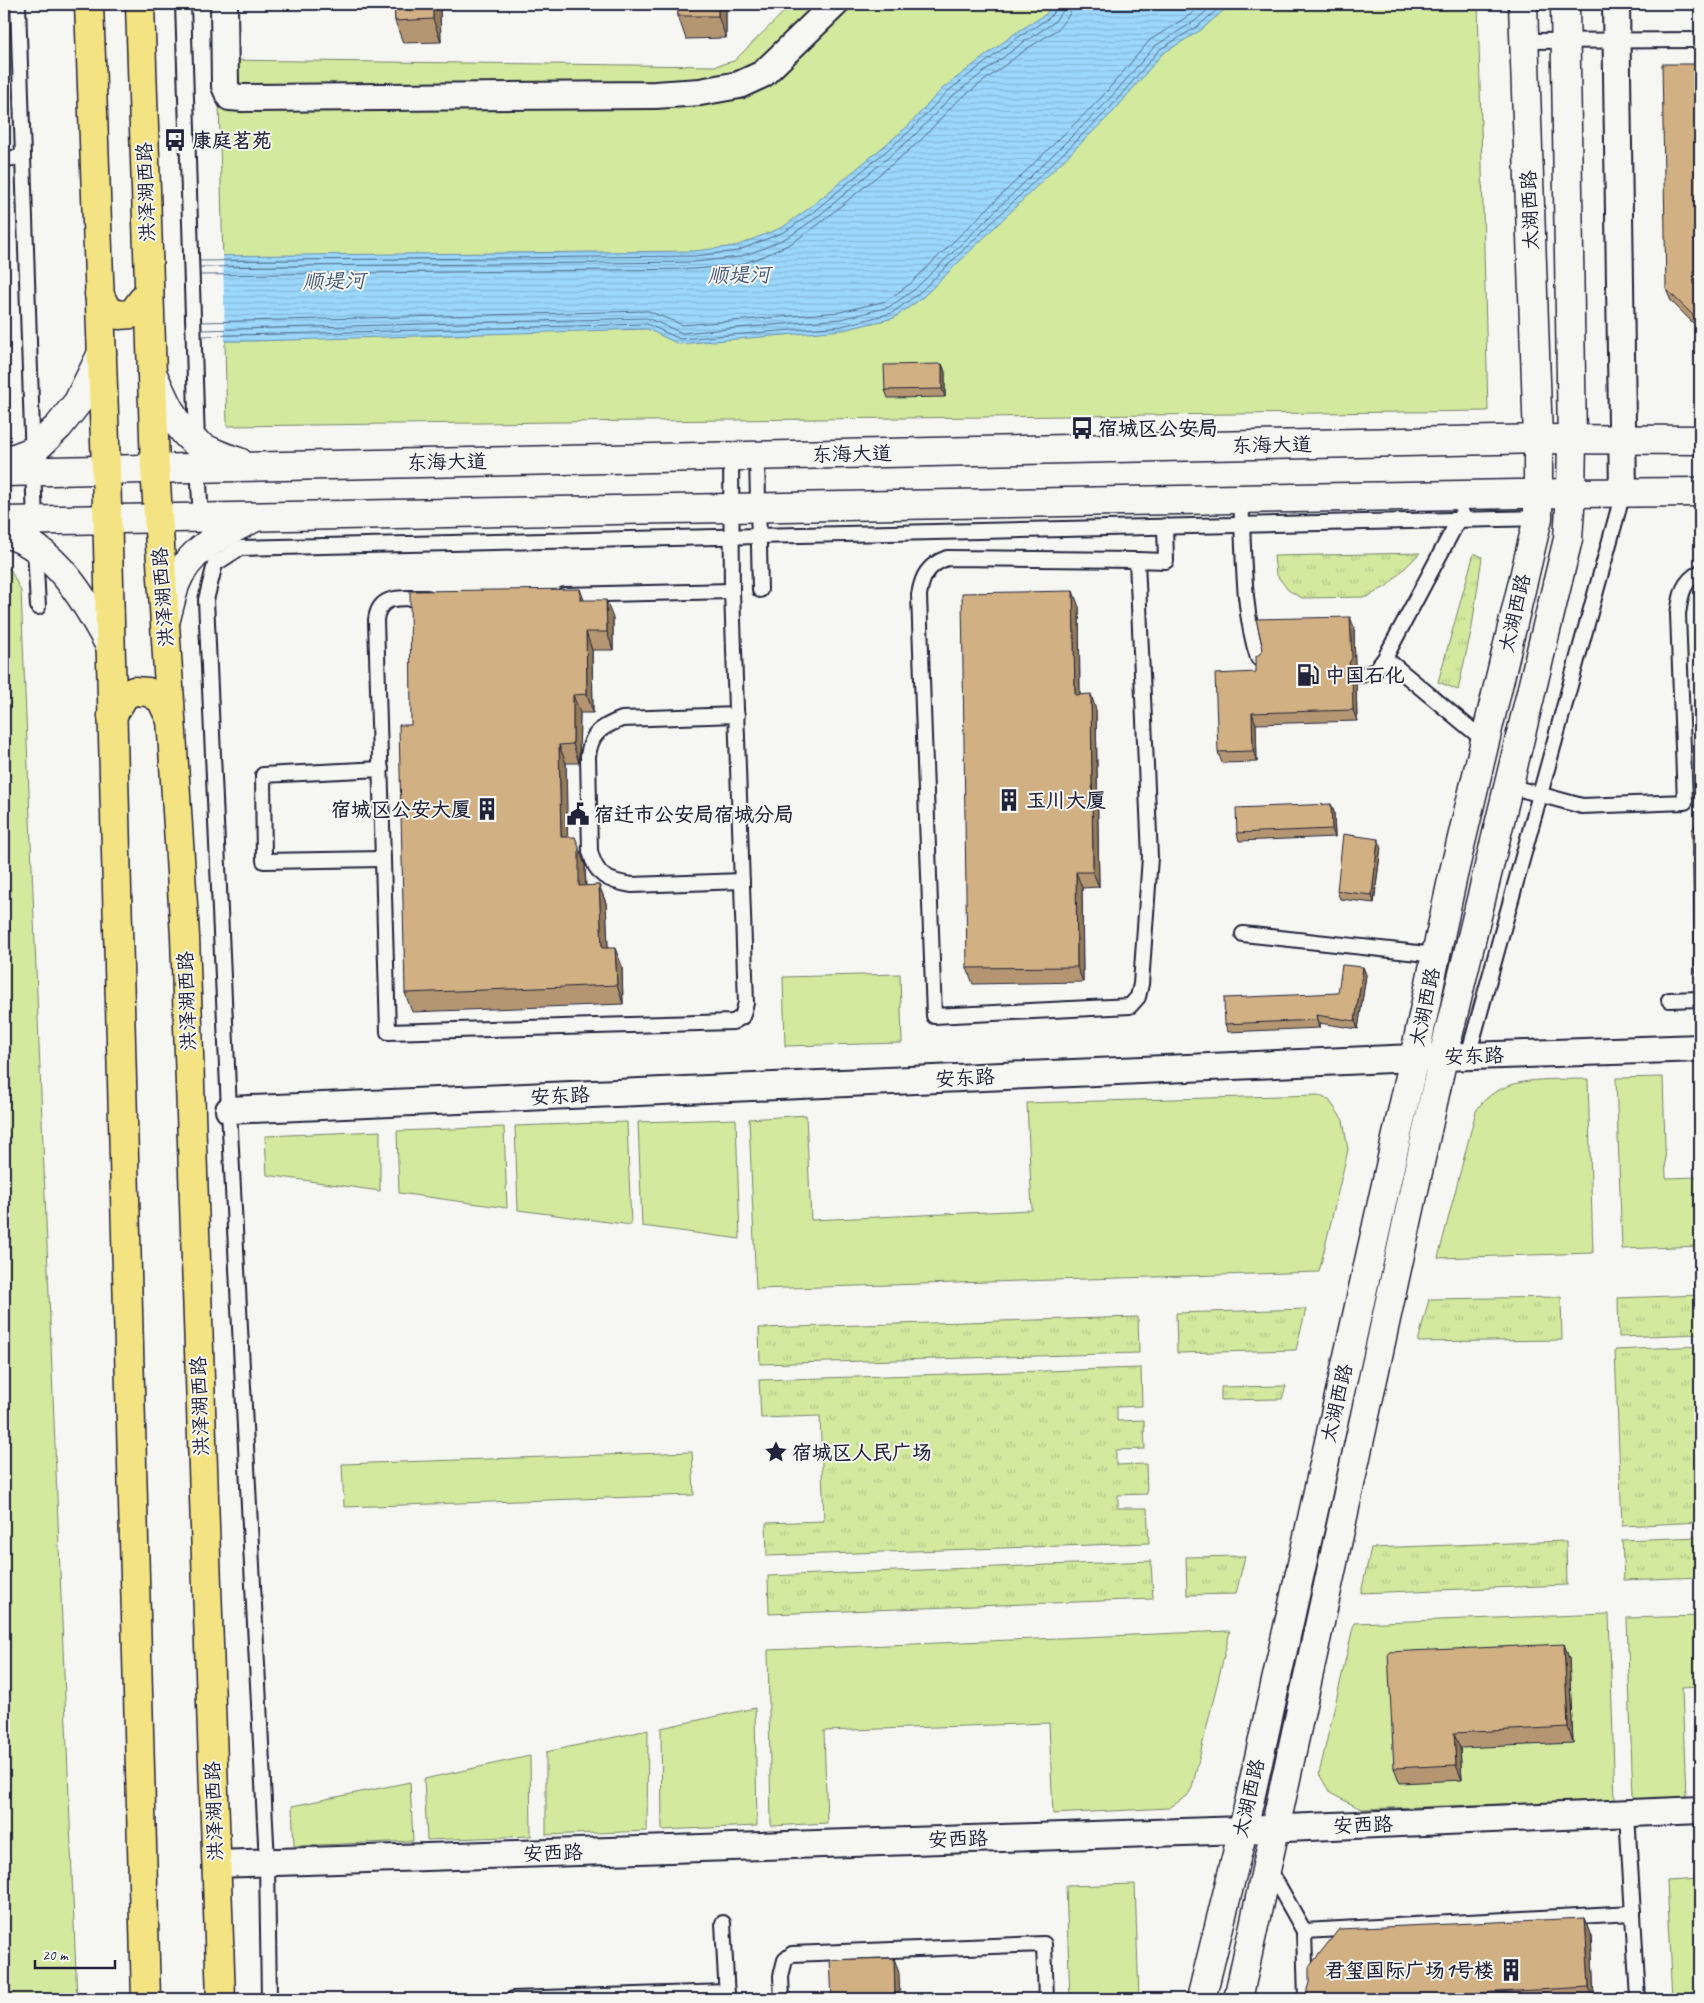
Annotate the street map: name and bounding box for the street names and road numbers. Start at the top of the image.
street label: 洪泽湖西路 [132,141,160,242]
street label: 太湖西路 [1516,169,1544,250]
street label: 东海大道 [1232,432,1312,458]
street label: 东海大道 [812,441,892,467]
street label: 东海大道 [407,449,487,475]
street label: 洪泽湖西路 [147,545,179,648]
street label: 太湖西路 [1494,570,1536,655]
street label: 洪泽湖西路 [173,950,201,1051]
street label: 太湖西路 [1404,964,1446,1049]
street label: 安东路 [1444,1042,1505,1070]
street label: 安东路 [934,1064,997,1092]
street label: 安东路 [529,1082,592,1110]
street label: 洪泽湖西路 [186,1355,214,1456]
street label: 太湖西路 [1316,1360,1358,1445]
street label: 太湖西路 [1228,1755,1270,1840]
street label: 洪泽湖西路 [200,1760,228,1861]
street label: 安西路 [1333,1811,1394,1839]
street label: 安西路 [928,1825,989,1853]
street label: 安西路 [523,1839,584,1867]

